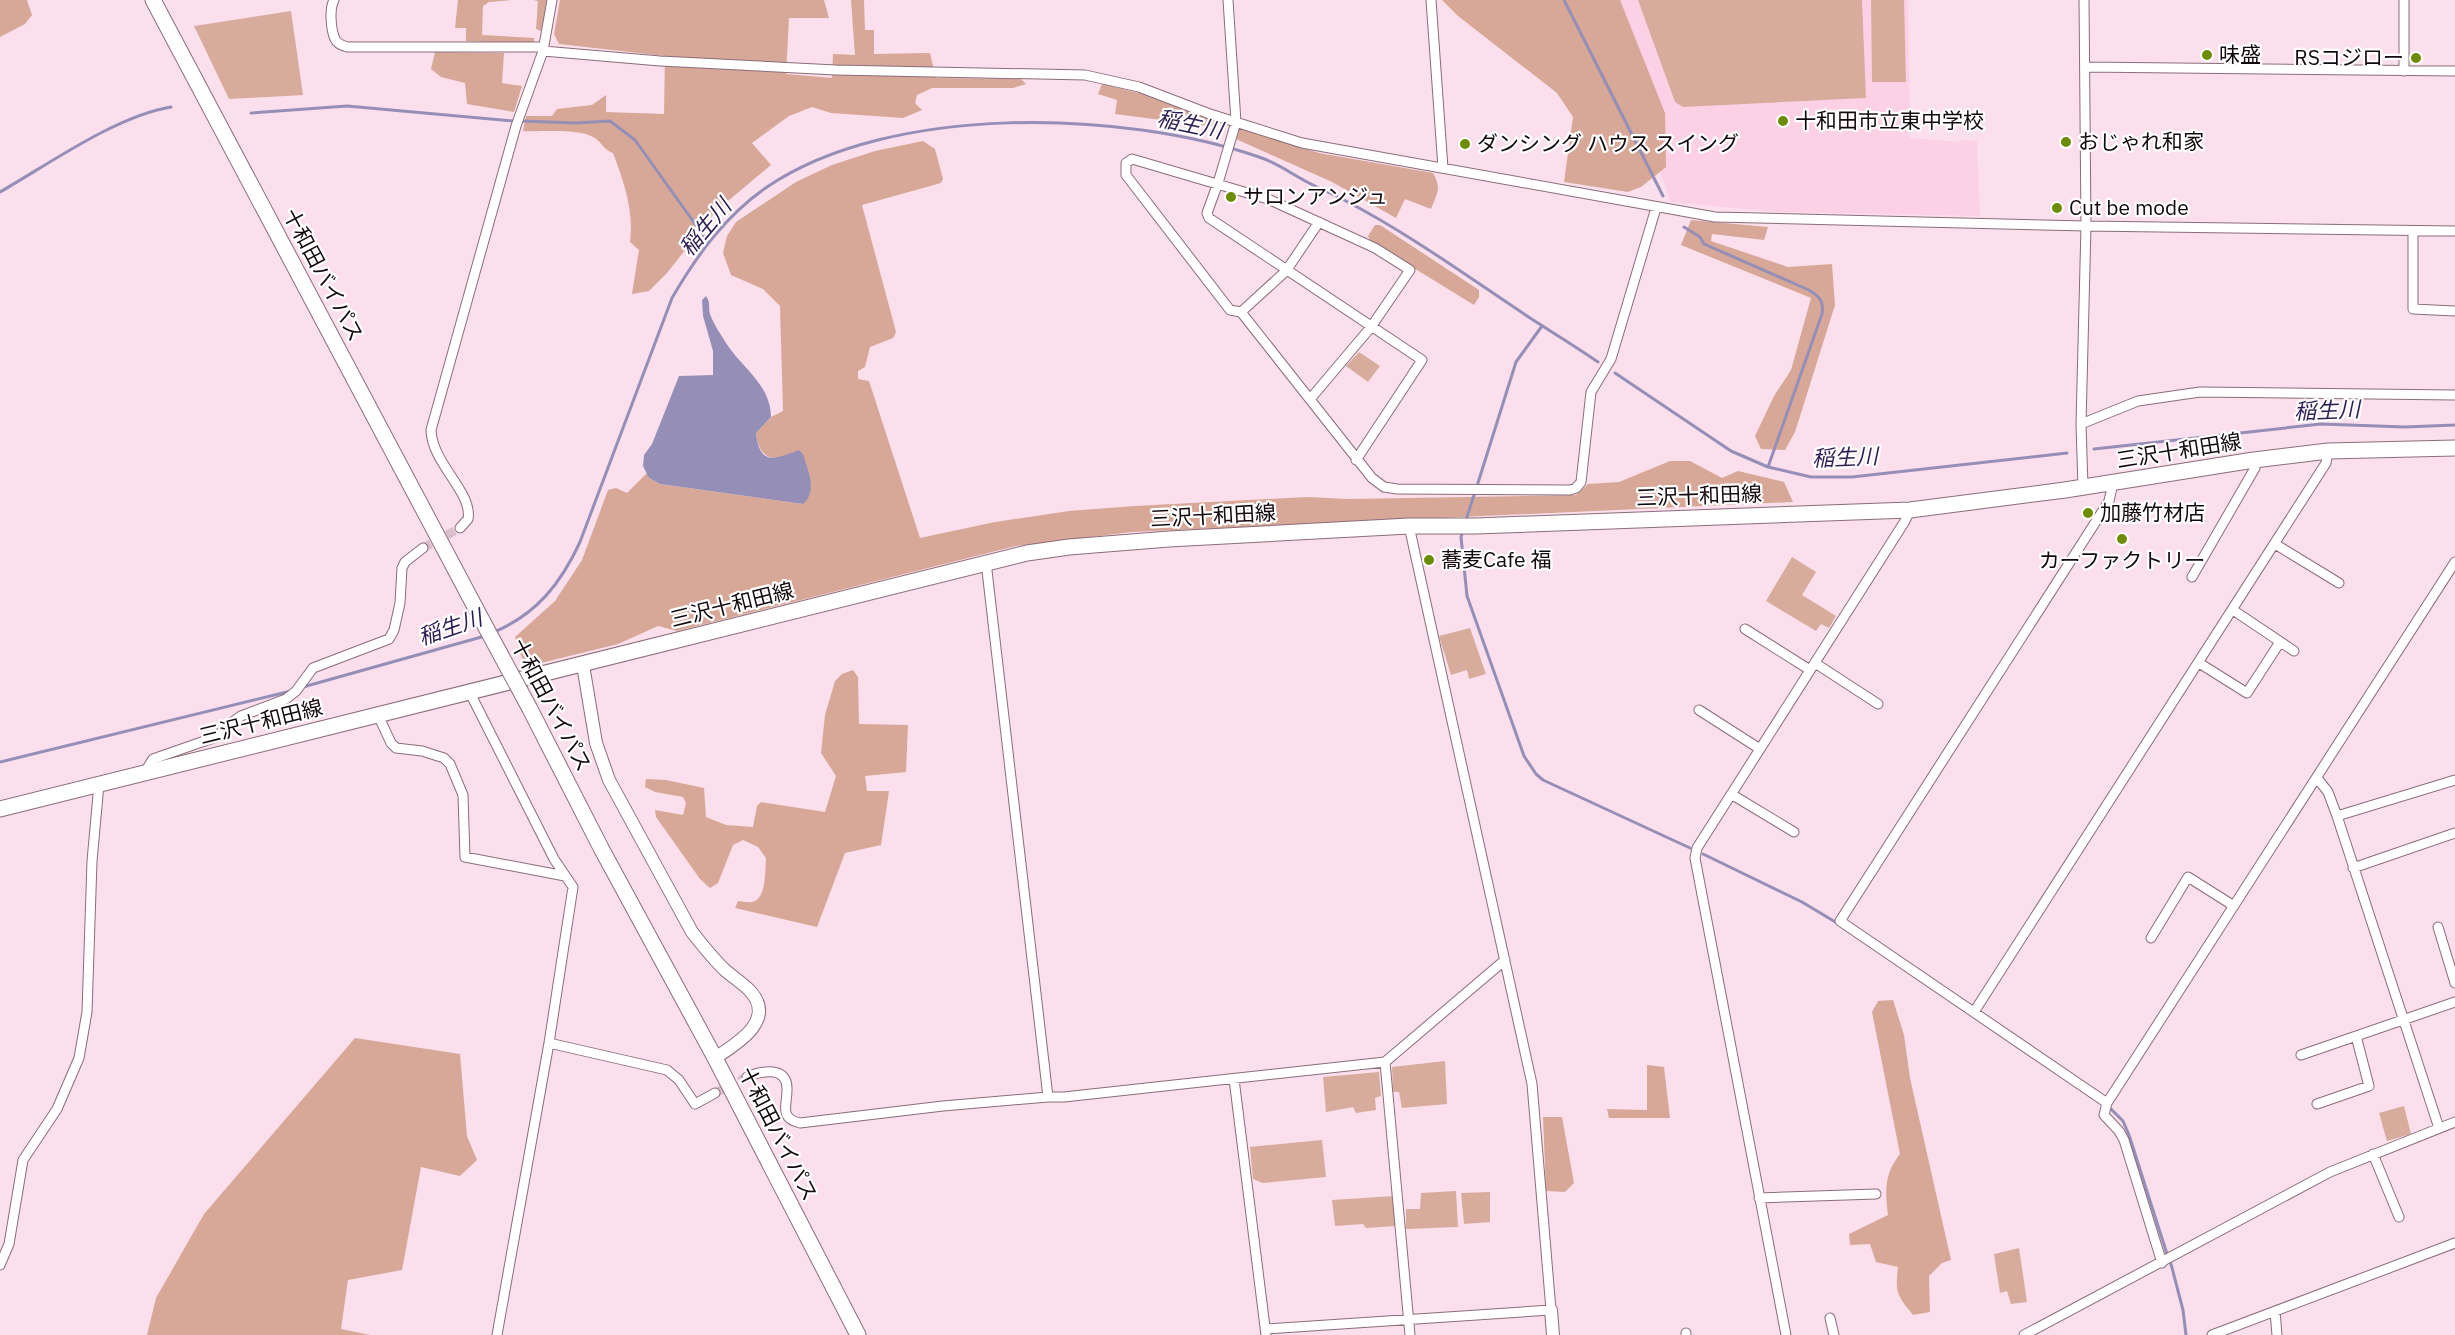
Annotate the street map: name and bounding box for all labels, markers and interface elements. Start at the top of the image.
place label: 味盛 [2219,40,2261,68]
place label: RSコジロー [2294,43,2404,71]
marker: 味盛 [2200,48,2214,62]
marker: RSコジロー [2409,51,2423,65]
water label: 稲生川 [1155,102,1227,145]
place label: 十和田市立東中学校 [1795,106,1984,134]
marker: 十和田市立東中学校 [1776,114,1790,128]
place label: おじゃれ和家 [2078,127,2204,155]
place label: ダンシング ハウス スイング [1477,129,1739,157]
marker: おじゃれ和家 [2059,135,2073,149]
marker: ダンシング ハウス スイング [1458,137,1472,151]
place label: サロンアンジュ [1243,182,1388,210]
marker: サロンアンジュ [1224,190,1238,204]
water label: 稲生川 [672,191,738,261]
place label: Cut be mode [2069,193,2189,221]
marker: Cut be mode [2050,201,2064,215]
street label: 十和田バイパス [277,203,371,346]
water label: 稲生川 [2293,394,2362,425]
street label: 三沢十和田線 [2114,426,2243,474]
water label: 稲生川 [1811,441,1880,472]
street label: 三沢十和田線 [1636,479,1762,511]
street label: 三沢十和田線 [1149,498,1277,532]
place label: 加藤竹材店 [2100,498,2205,526]
marker: 加藤竹材店 [2081,506,2095,520]
marker: カーファクトリー [2115,532,2129,546]
place label: 蕎麦Cafe 福 [1441,545,1551,573]
place label: カーファクトリー [2039,546,2205,574]
marker: 蕎麦Cafe 福 [1422,553,1436,567]
street label: 三沢十和田線 [667,575,796,633]
water label: 稲生川 [414,601,488,651]
street label: 十和田バイパス [505,633,599,776]
street label: 三沢十和田線 [196,692,325,750]
street label: 十和田バイパス [733,1062,825,1205]

